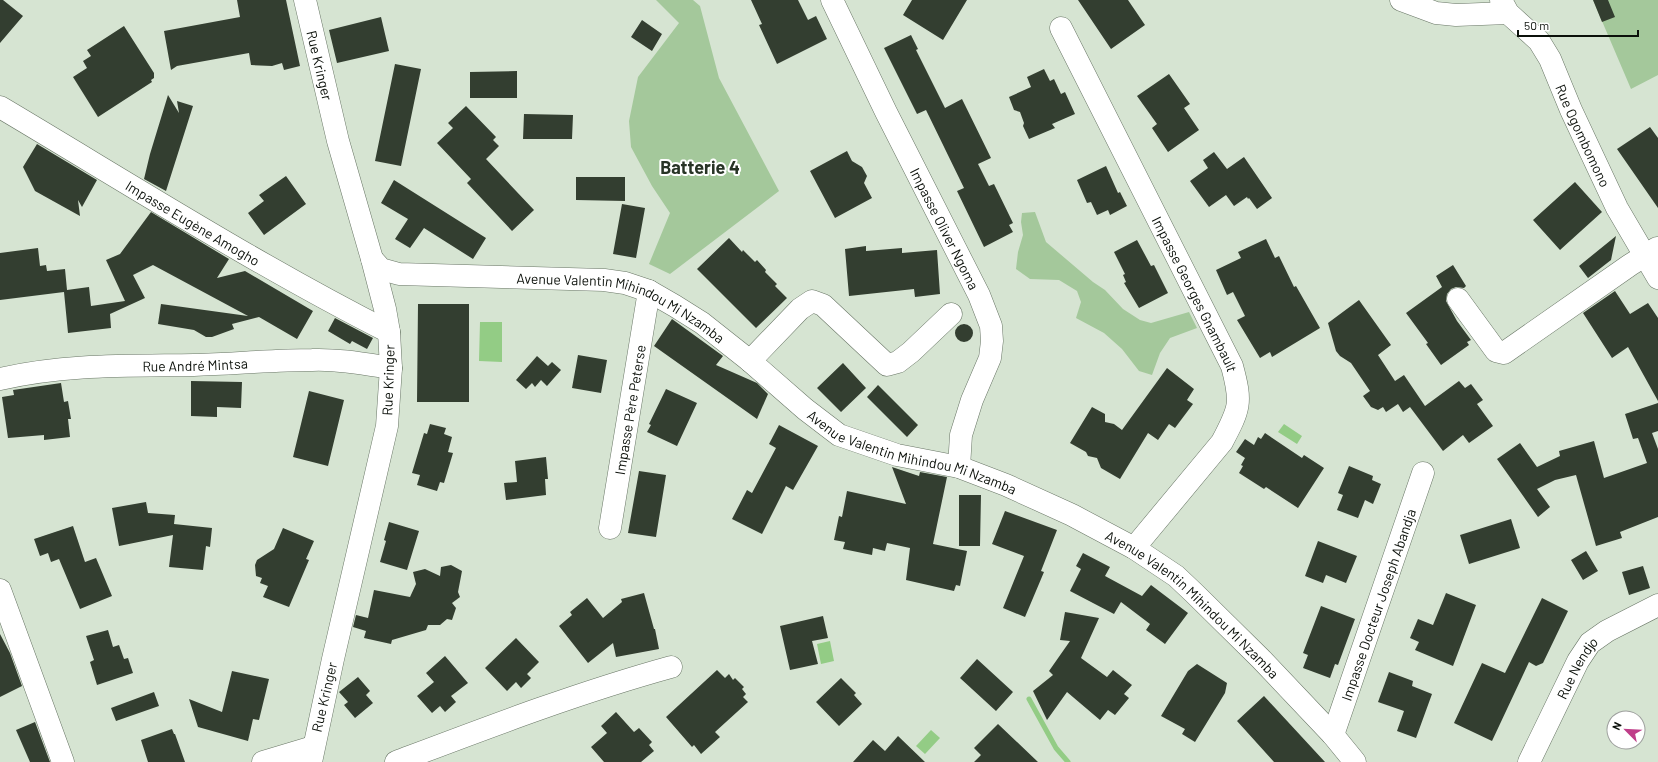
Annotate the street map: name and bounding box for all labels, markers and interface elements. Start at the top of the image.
scale bar [1518,12,1638,38]
text: 50 m [1524,18,1549,32]
street label: Rue Kringer [304,29,337,102]
street label: Rue Ogombomono [1553,81,1614,189]
district label: Batterie 4 [660,156,740,178]
street label: Impasse Oliver Ngoma [907,165,983,292]
street label: Impasse Eugène Amogho [123,176,263,269]
street label: Impasse Georges Gnambault [1149,213,1242,374]
street label: Avenue Valentin Mihindou Mi Nzamba [516,269,728,346]
street label: Impasse Père Peterse [610,343,649,476]
street label: Rue Kringer [378,344,398,416]
street label: Rue André Mintsa [142,354,248,374]
street label: Avenue Valentin Mihindou Mi Nzamba [804,406,1019,497]
street label: Impasse Docteur Joseph Abandja [1337,506,1419,703]
street label: Avenue Valentin Mihindou Mi Nzamba [1103,526,1283,681]
street label: Rue Nendjo [1552,632,1601,702]
street label: Rue Kringer [308,660,340,734]
north arrow [1606,710,1646,750]
text: N [1609,720,1624,732]

